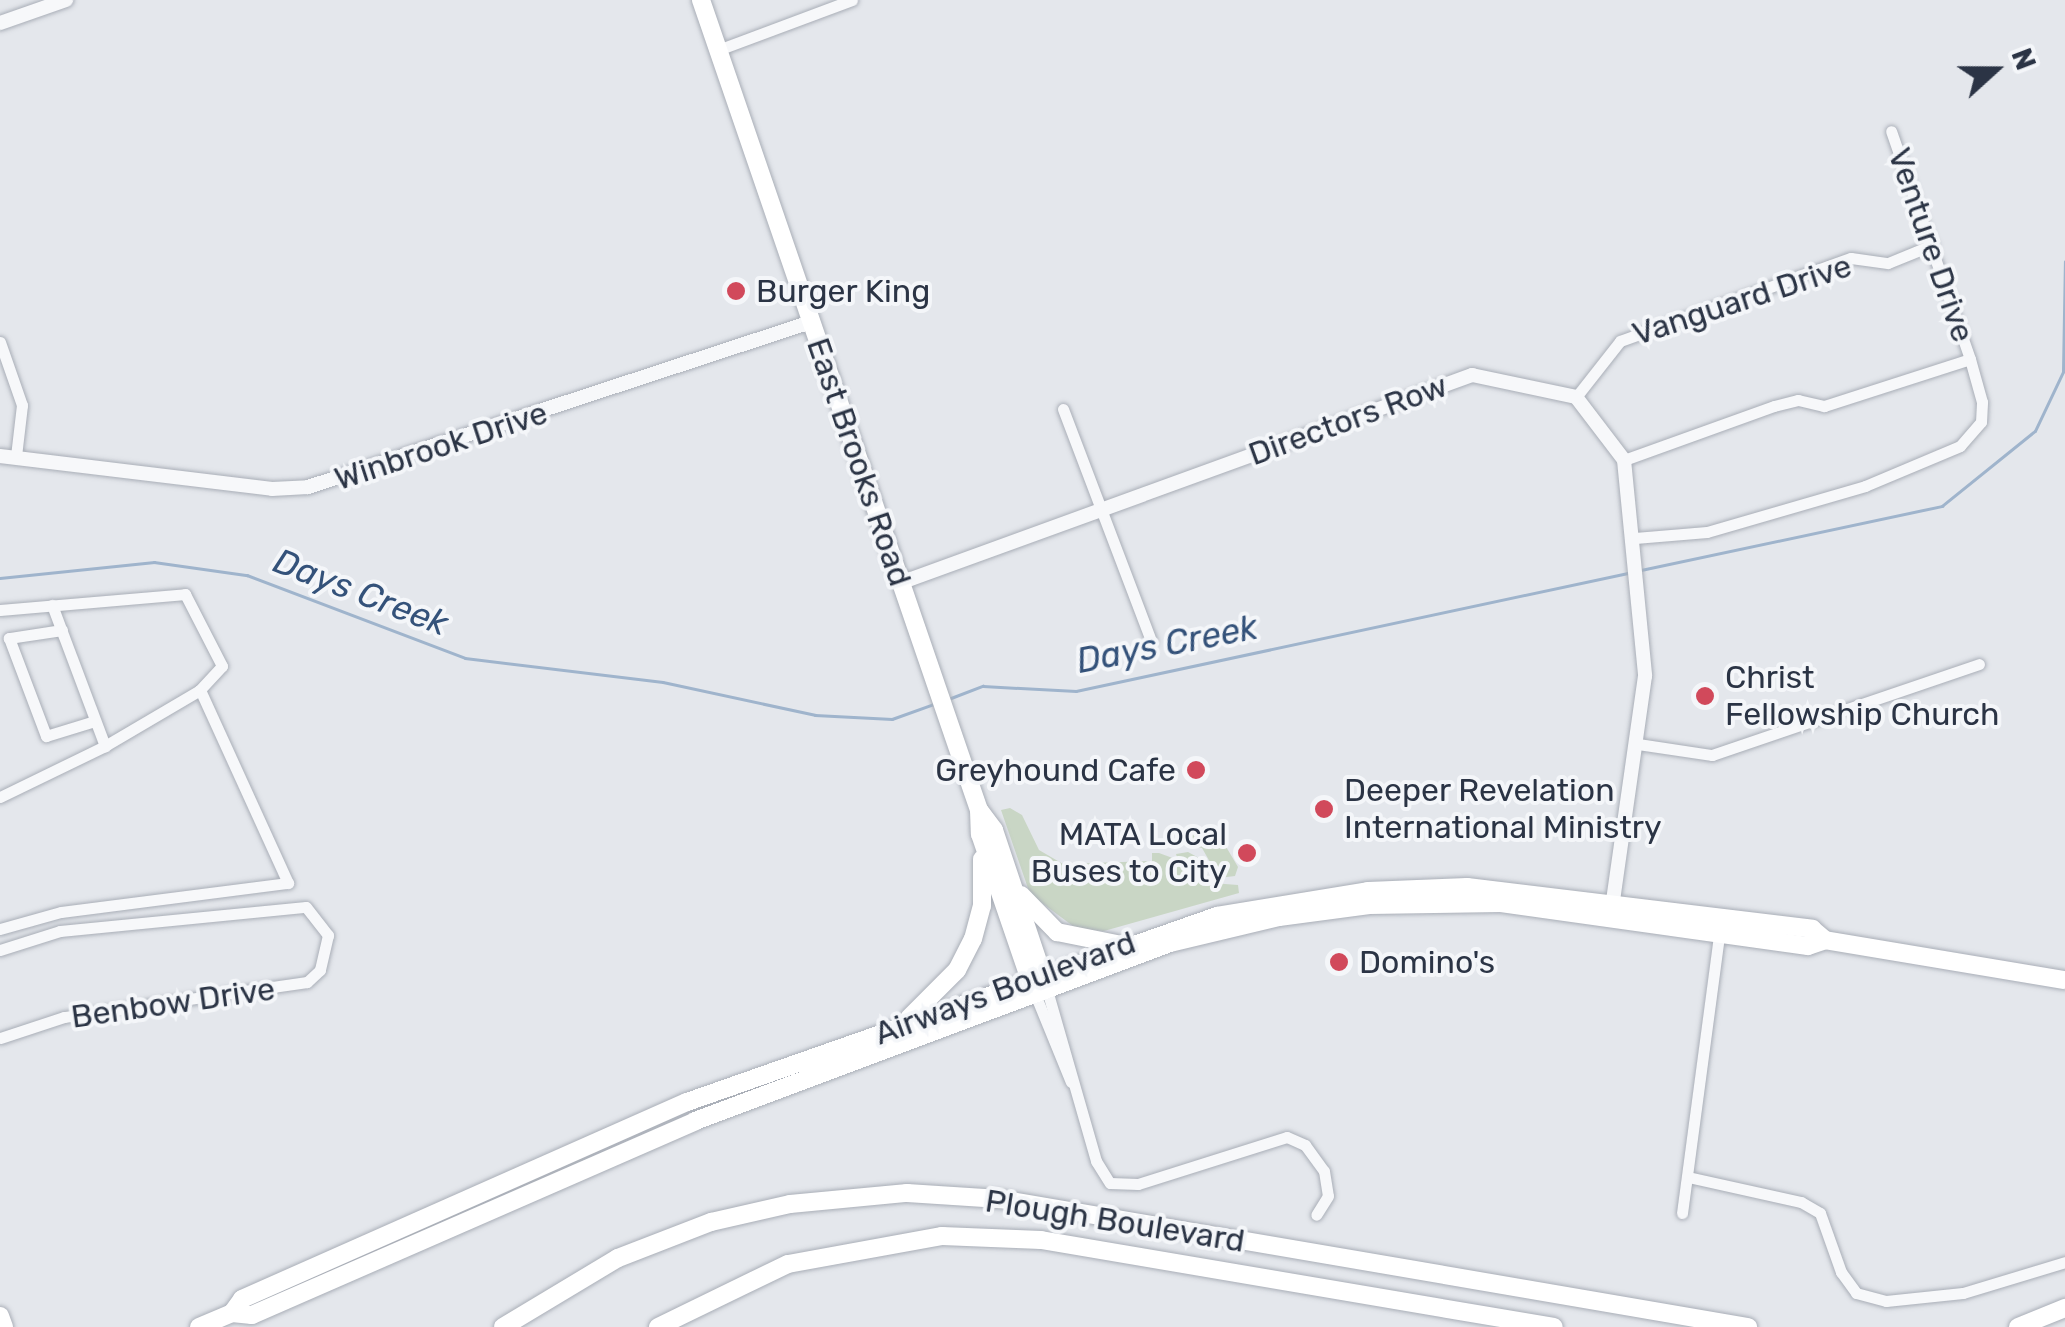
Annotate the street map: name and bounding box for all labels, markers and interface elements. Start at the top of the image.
north arrow [1945,20,2045,120]
text: N [2004,44,2042,74]
street label: Venture Drive [1880,143,1982,347]
street label: Vanguard Drive [1628,247,1856,353]
place label: Burger King [756,272,931,310]
marker: Burger King [725,280,747,302]
street label: East Brooks Road [799,333,919,591]
street label: Directors Row [1243,366,1453,474]
street label: Winbrook Drive [330,393,552,499]
water label: Days Creek [268,539,454,645]
water label: Days Creek [1073,606,1261,682]
place label: Christ Fellowship Church [1725,659,2000,734]
marker: Christ Fellowship Church [1694,685,1716,707]
place label: Greyhound Cafe [935,751,1176,789]
marker: Greyhound Cafe [1185,759,1207,781]
place label: Deeper Revelation International Ministry [1344,772,1662,847]
marker: Deeper Revelation International Ministry [1313,798,1335,820]
place label: MATA Local Buses to City [1030,816,1227,891]
marker: MATA Local Buses to City [1236,842,1258,864]
street label: Airways Boulevard [869,923,1141,1053]
place label: Domino's [1359,943,1495,981]
marker: Domino's [1328,951,1350,973]
street label: Benbow Drive [68,970,278,1036]
street label: Plough Boulevard [983,1182,1247,1260]

